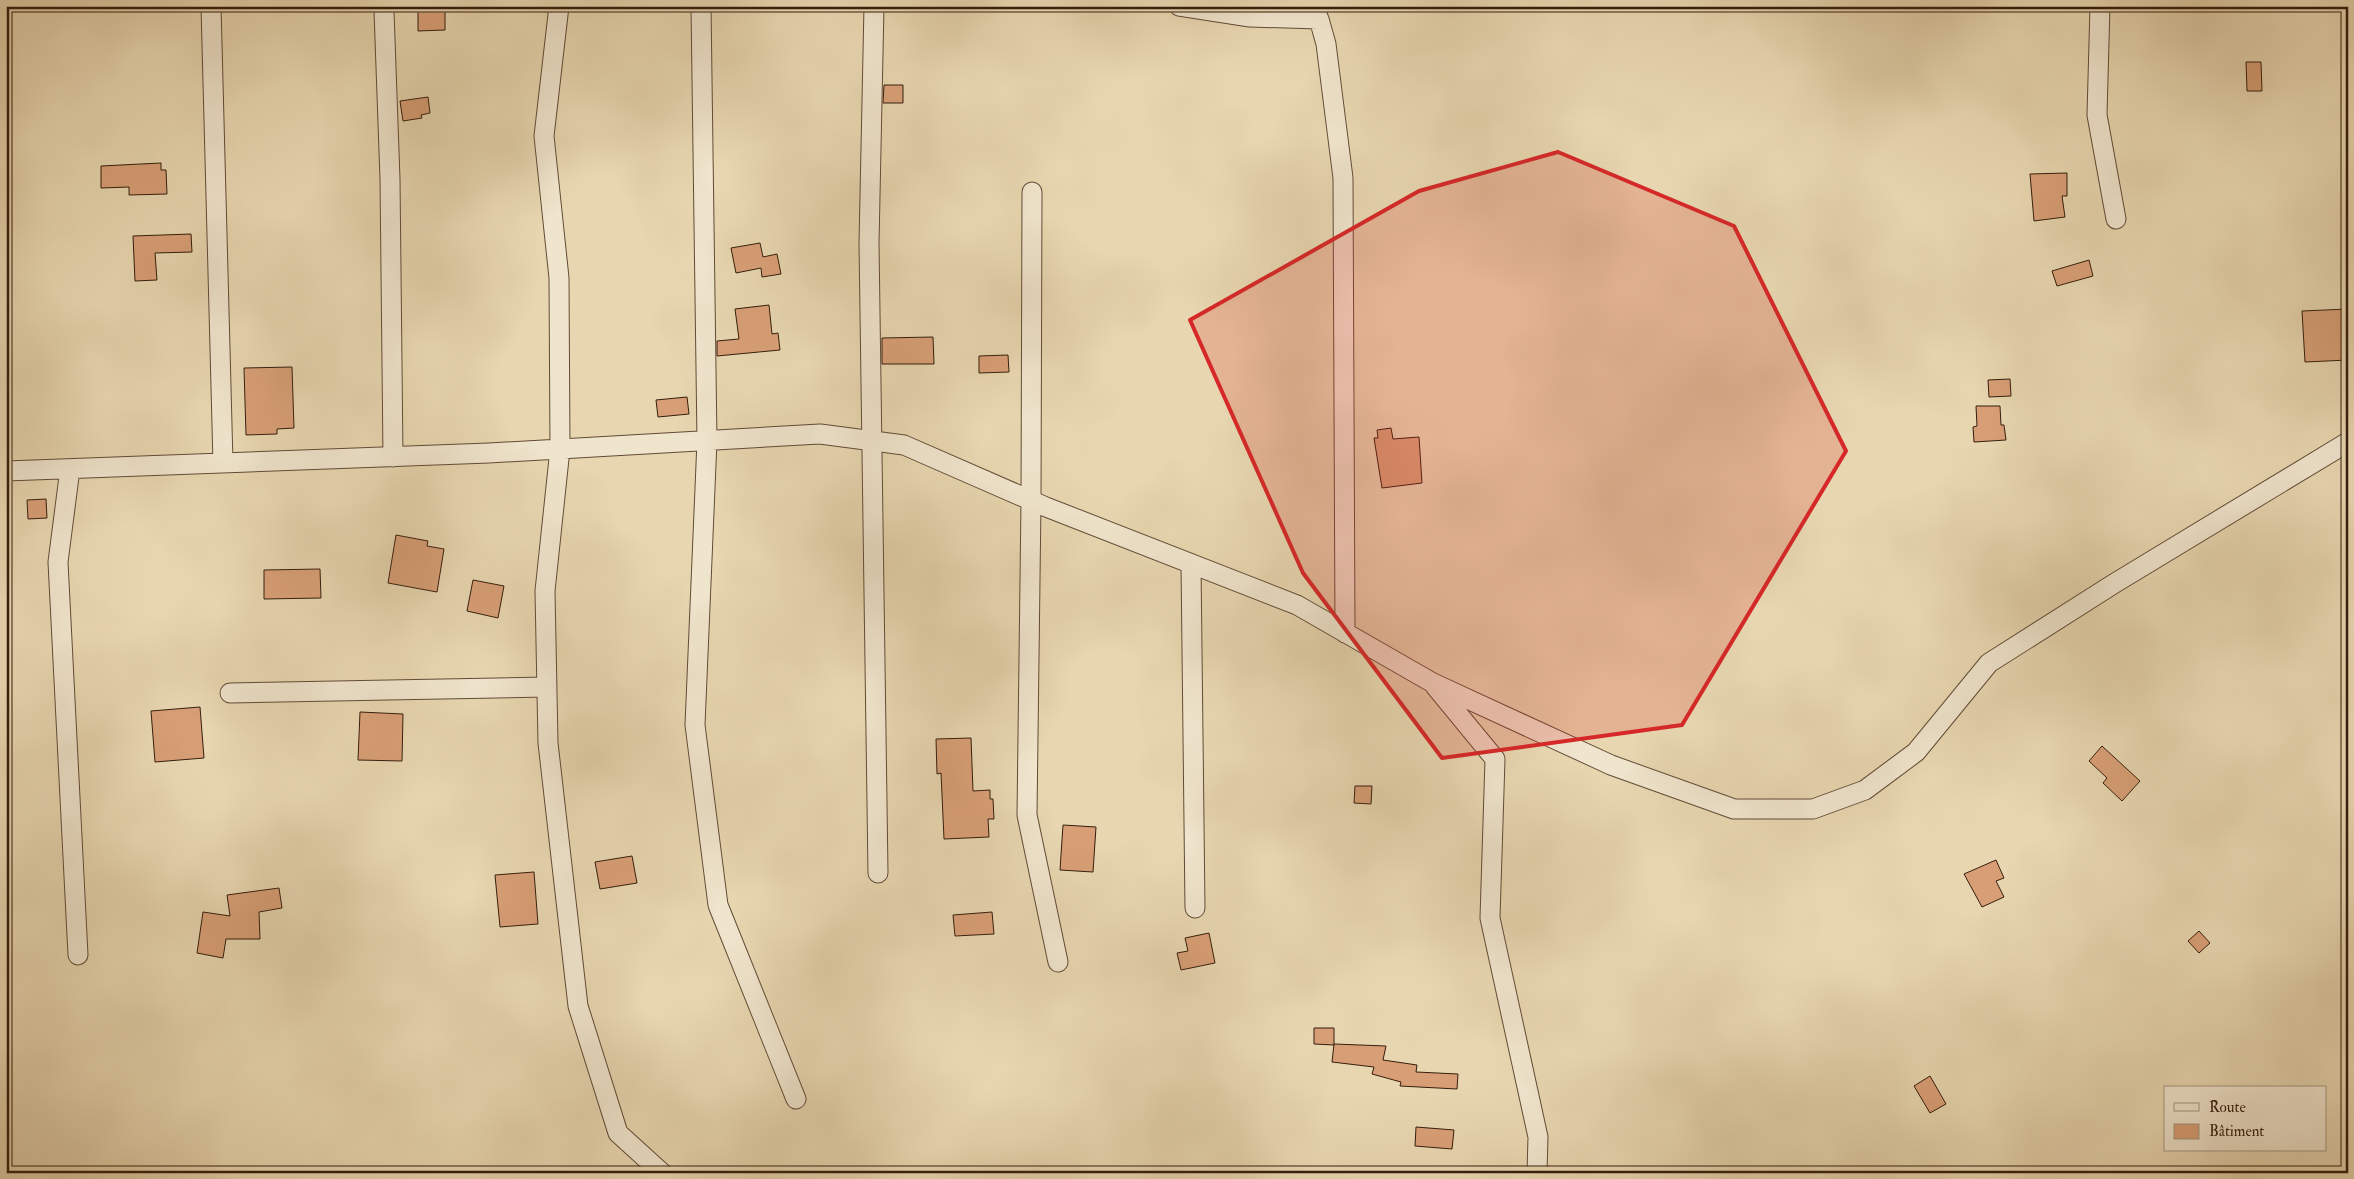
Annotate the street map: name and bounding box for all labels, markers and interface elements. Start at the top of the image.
legend [2164,1086,2326,1152]
text: Route [2209,1098,2246,1117]
text: Bâtiment [2209,1122,2264,1141]

